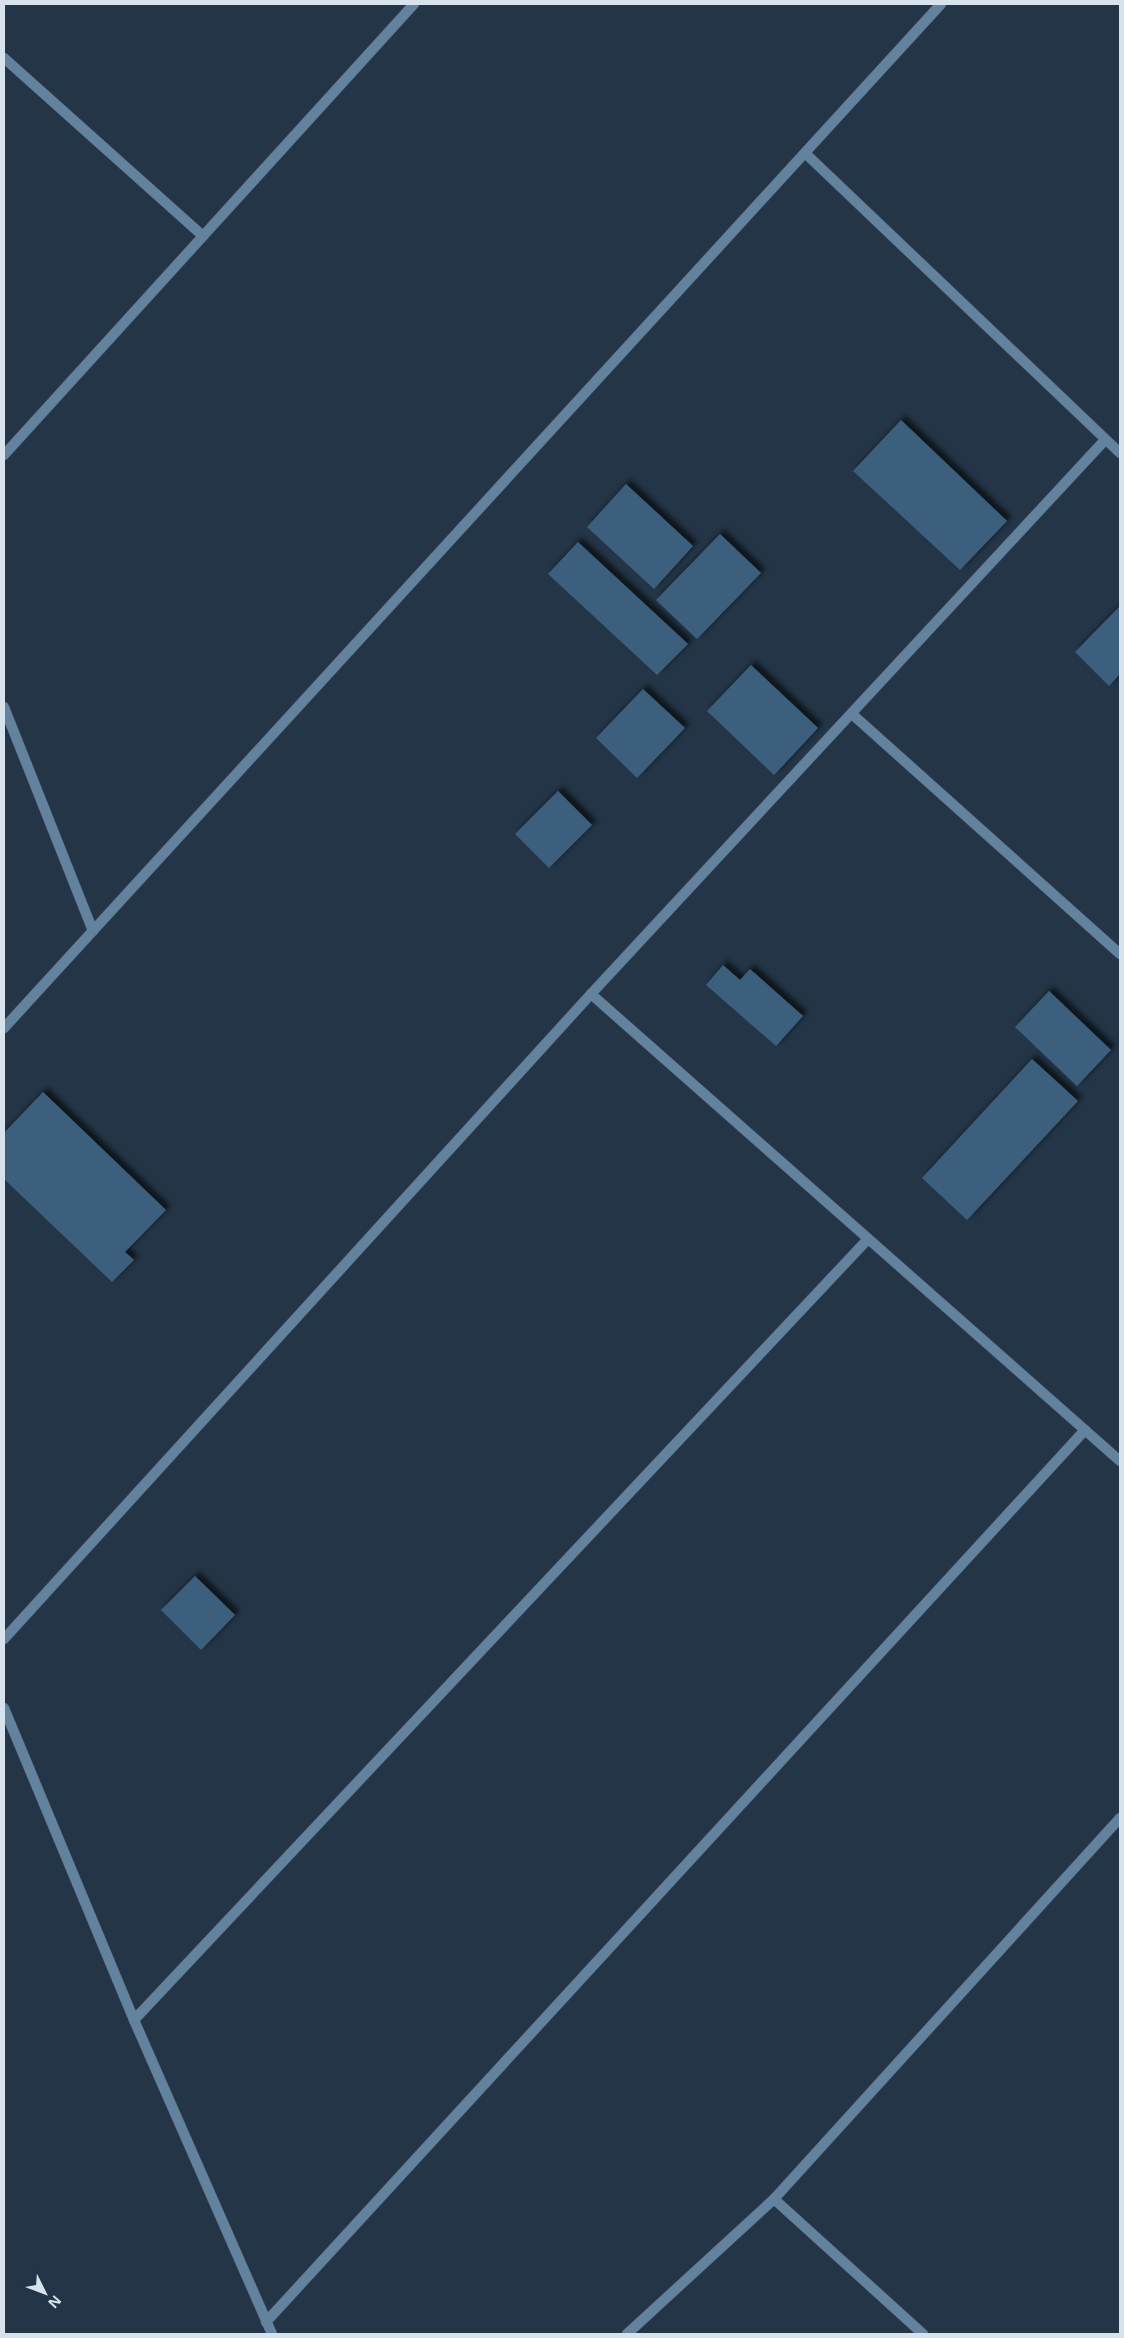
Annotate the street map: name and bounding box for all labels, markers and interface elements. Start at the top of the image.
north arrow [20,2268,70,2318]
text: N [44,2291,66,2313]

